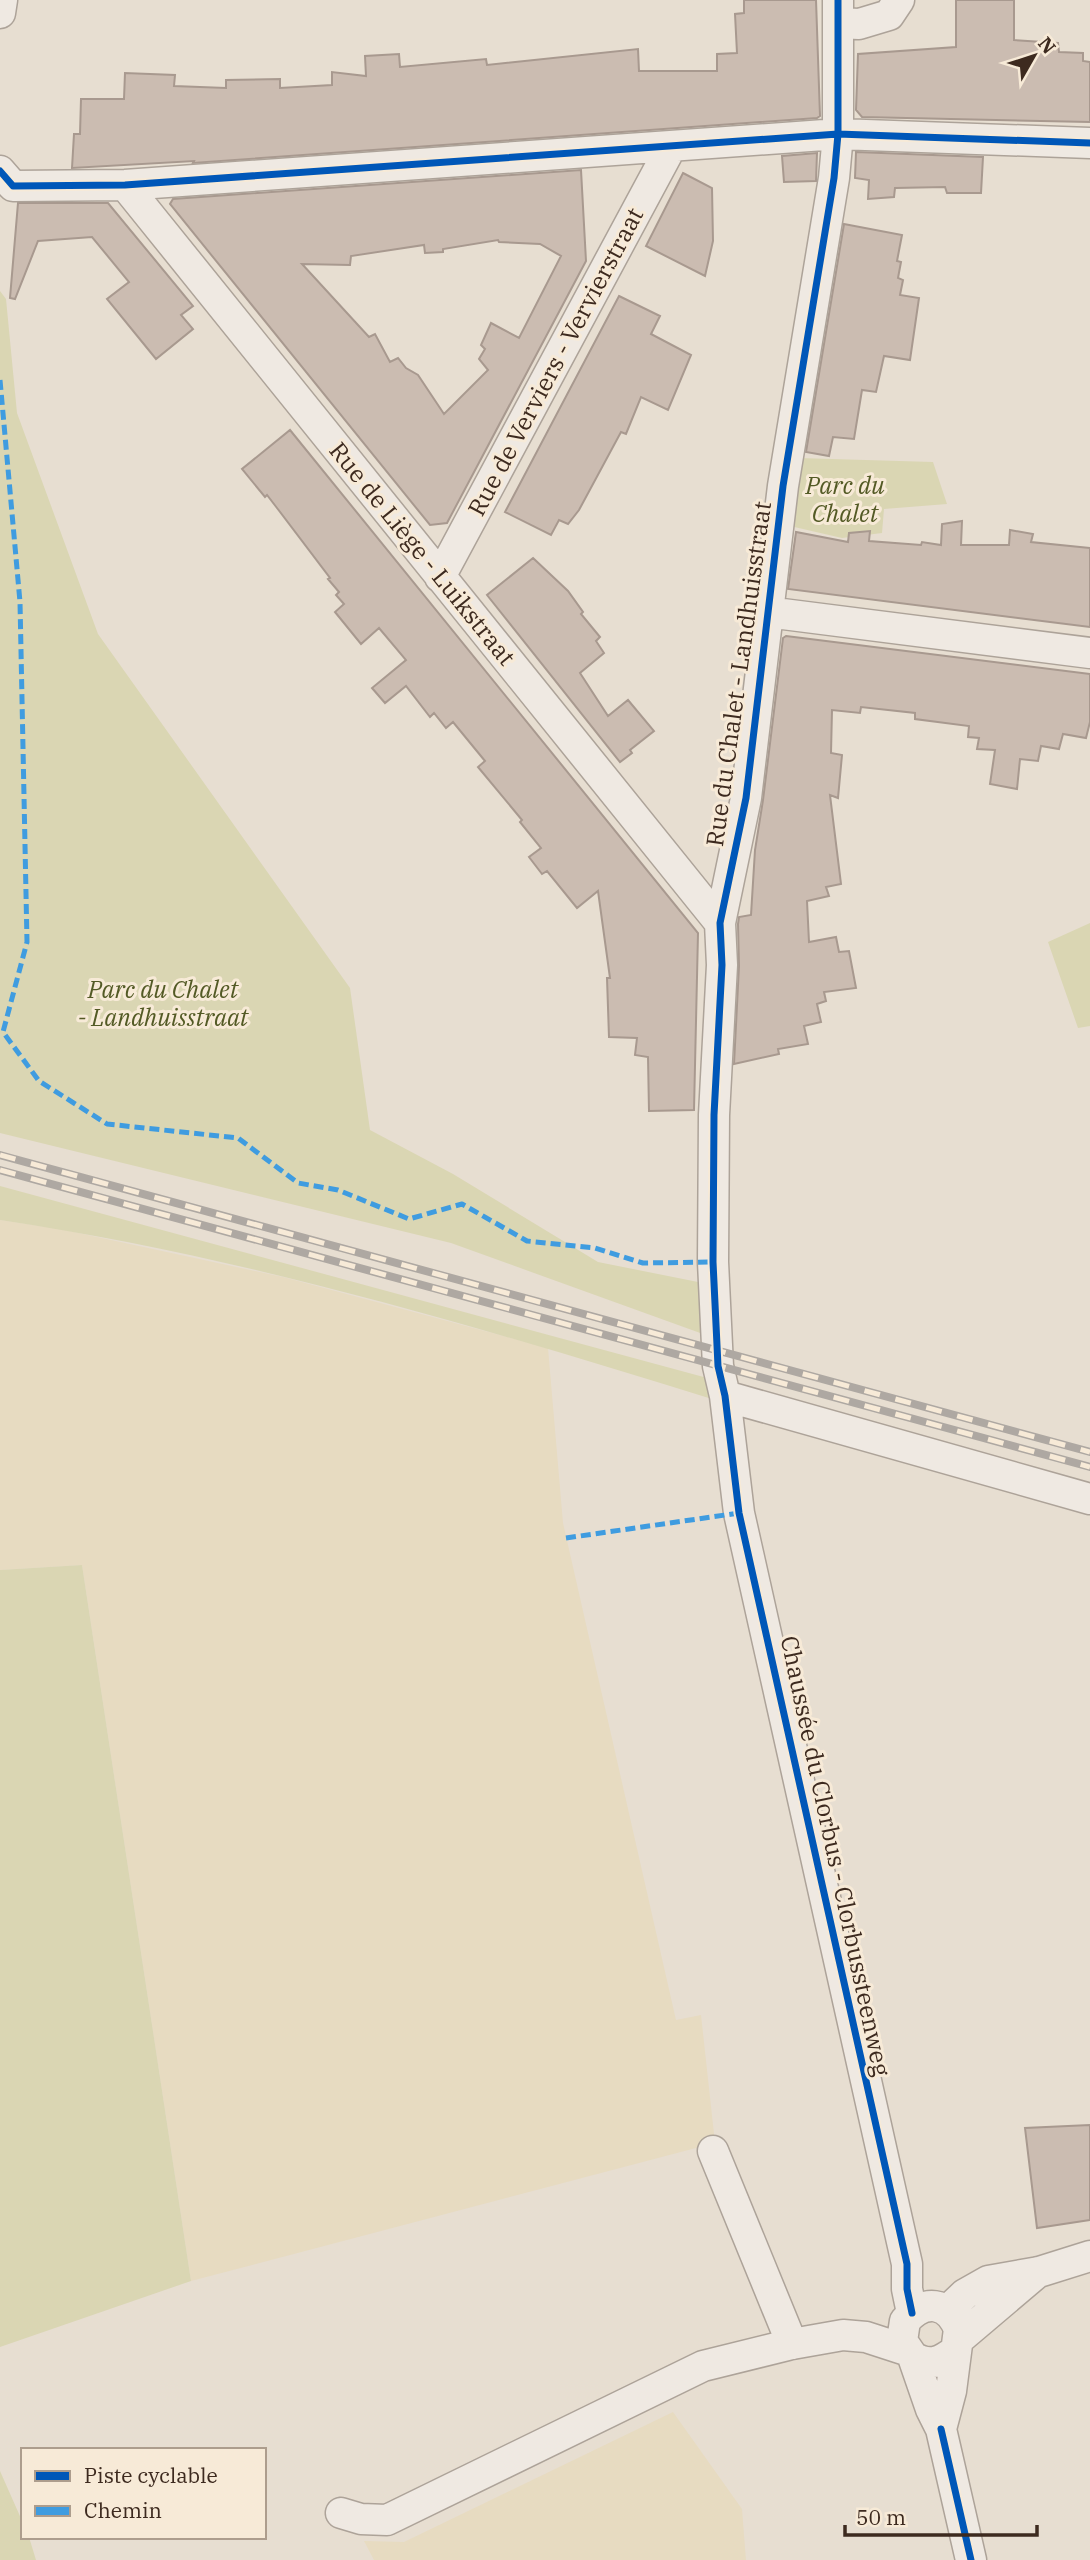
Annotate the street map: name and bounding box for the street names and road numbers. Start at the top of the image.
street label: Rue de Verviers - Vervierstraat [460,202,650,521]
street label: Rue de Liège - Luikstraat [323,435,523,672]
street label: Rue du Chalet - Landhuisstraat [698,499,778,849]
street label: Chaussée du Clorbus - Clorbussteenweg [774,1633,898,2079]

